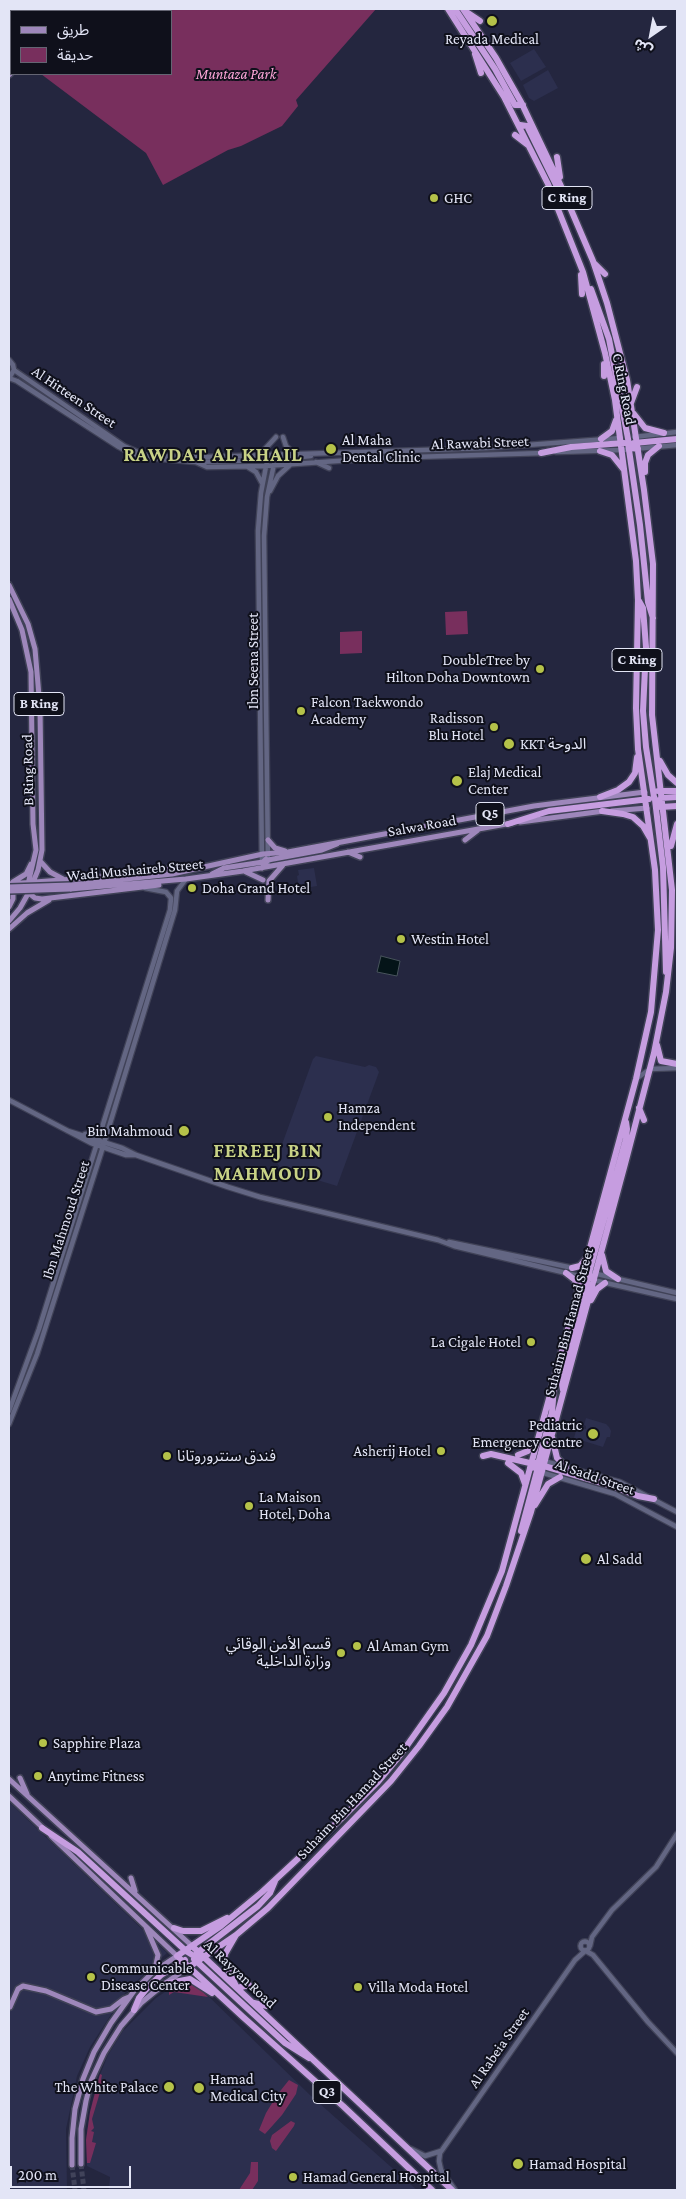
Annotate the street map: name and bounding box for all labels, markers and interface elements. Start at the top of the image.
legend [10,10,172,75]
north arrow [626,10,676,60]
marker: Reyada Medical [485,14,499,28]
text: طريق [57,22,89,38]
place label: Reyada Medical [445,30,539,48]
text: ش [630,36,655,60]
text: حديقة [57,47,93,63]
park label: Muntaza Park [196,65,276,83]
road number: C Ring [542,187,592,210]
place label: GHC [444,189,472,207]
marker: GHC [428,192,440,204]
street label: C Ring Road [608,352,640,426]
street label: Al Hitteen Street [28,362,120,432]
place label: Al Maha Dental Clinic [342,431,420,466]
street label: Al Rawabi Street [431,432,529,454]
marker: Al Maha Dental Clinic [324,442,338,456]
district label: RAWDAT AL KHAIL [121,443,305,467]
street label: Ibn Seena Street [244,613,262,709]
road number: C Ring [612,648,662,672]
place label: DoubleTree by Hilton Doha Downtown [386,651,530,686]
marker: DoubleTree by Hilton Doha Downtown [534,663,546,675]
road number: B Ring [14,692,64,716]
place label: Falcon Taekwondo Academy [311,693,423,728]
marker: Falcon Taekwondo Academy [295,705,307,717]
place label: Radisson Blu Hotel [428,709,484,744]
marker: Radisson Blu Hotel [488,721,500,733]
street label: B Ring Road [18,734,38,806]
place label: KKT الدوحة [520,735,586,753]
marker: KKT الدوحة [502,737,516,751]
place label: Elaj Medical Center [468,763,541,798]
marker: Elaj Medical Center [450,774,464,788]
road number: Q5 [476,802,504,826]
street label: Salwa Road [386,811,458,841]
street label: Wadi Mushaireb Street [66,855,204,885]
place label: Doha Grand Hotel [202,879,310,897]
marker: Doha Grand Hotel [186,882,198,894]
place label: Westin Hotel [411,930,489,948]
marker: Westin Hotel [395,933,407,945]
place label: Hamza Independent [338,1099,415,1134]
marker: Hamza Independent [322,1111,334,1123]
place label: Bin Mahmoud [87,1122,173,1140]
marker: Bin Mahmoud [177,1124,191,1138]
district label: FEREEJ BIN MAHMOUD [212,1139,324,1186]
street label: Ibn Mahmoud Street [38,1158,94,1282]
street label: Suhaim Bin Hamad Street [540,1246,598,1398]
place label: La Cigale Hotel [431,1333,521,1351]
marker: La Cigale Hotel [525,1336,537,1348]
place label: Pediatric Emergency Centre [472,1416,582,1451]
marker: Pediatric Emergency Centre [586,1427,600,1441]
place label: Asherij Hotel [353,1442,431,1460]
marker: Asherij Hotel [435,1445,447,1457]
place label: فندق سنتروروتانا [177,1447,276,1465]
marker: فندق سنتروروتانا [161,1450,173,1462]
street label: Al Sadd Street [553,1455,637,1499]
place label: La Maison Hotel, Doha [259,1488,330,1523]
marker: La Maison Hotel, Doha [243,1500,255,1512]
place label: Al Sadd [597,1550,642,1568]
marker: Al Sadd [579,1552,593,1566]
place label: قسم الأمن الوقائي وزارة الداخلية [226,1635,331,1670]
place label: Al Aman Gym [367,1637,449,1655]
marker: Al Aman Gym [351,1640,363,1652]
marker: قسم الأمن الوقائي وزارة الداخلية [335,1647,347,1659]
place label: Sapphire Plaza [53,1734,141,1752]
marker: Sapphire Plaza [37,1737,49,1749]
street label: Suhaim Bin Hamad Street [293,1739,411,1863]
place label: Anytime Fitness [48,1767,145,1785]
marker: Anytime Fitness [32,1770,44,1782]
street label: Al Rayyan Road [200,1936,280,2012]
place label: Communicable Disease Center [101,1959,193,1994]
marker: Communicable Disease Center [85,1971,97,1983]
place label: Villa Moda Hotel [368,1978,468,1996]
marker: Villa Moda Hotel [352,1981,364,1993]
street label: Al Rabeia Street [465,2005,533,2091]
place label: Hamad Medical City [210,2070,285,2105]
place label: The White Palace [54,2078,158,2096]
marker: The White Palace [162,2080,176,2094]
road number: Q3 [313,2080,341,2104]
marker: Hamad Medical City [192,2081,206,2095]
place label: Hamad Hospital [529,2155,626,2173]
scale bar [12,2156,134,2188]
marker: Hamad Hospital [511,2157,525,2171]
text: 200 m [18,2167,57,2183]
place label: Hamad General Hospital [303,2168,450,2186]
marker: Hamad General Hospital [287,2171,299,2183]

